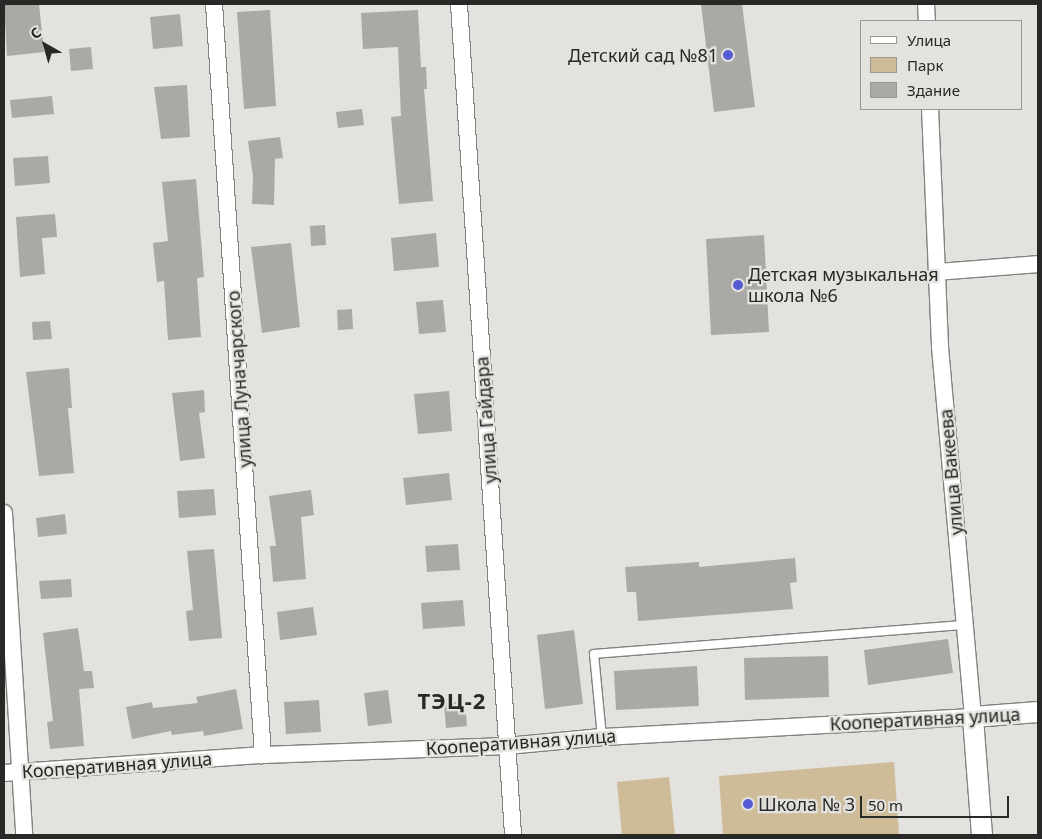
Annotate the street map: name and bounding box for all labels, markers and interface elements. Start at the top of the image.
north arrow [20,20,70,70]
legend [860,20,1022,110]
text: С [26,23,45,43]
text: Улица [907,30,951,50]
place label: Детский сад №81 [568,44,718,66]
marker: Детский сад №81 [722,49,734,61]
text: Парк [907,55,943,75]
text: Здание [907,80,960,100]
place label: Детская музыкальная школа №6 [748,264,939,306]
marker: Детская музыкальная школа №6 [732,279,744,291]
street label: улица Луначарского [222,290,256,468]
street label: улица Гайдара [471,356,501,484]
street label: улица Вакеева [935,408,967,536]
district label: ТЭЦ-2 [417,688,487,714]
street label: Кооперативная улица [829,703,1021,735]
street label: Кооперативная улица [425,725,617,759]
street label: Кооперативная улица [21,748,213,782]
scale bar [862,786,1011,818]
place label: Школа № 3 [758,793,855,815]
text: 50 m [868,795,903,815]
marker: Школа № 3 [742,798,754,810]

